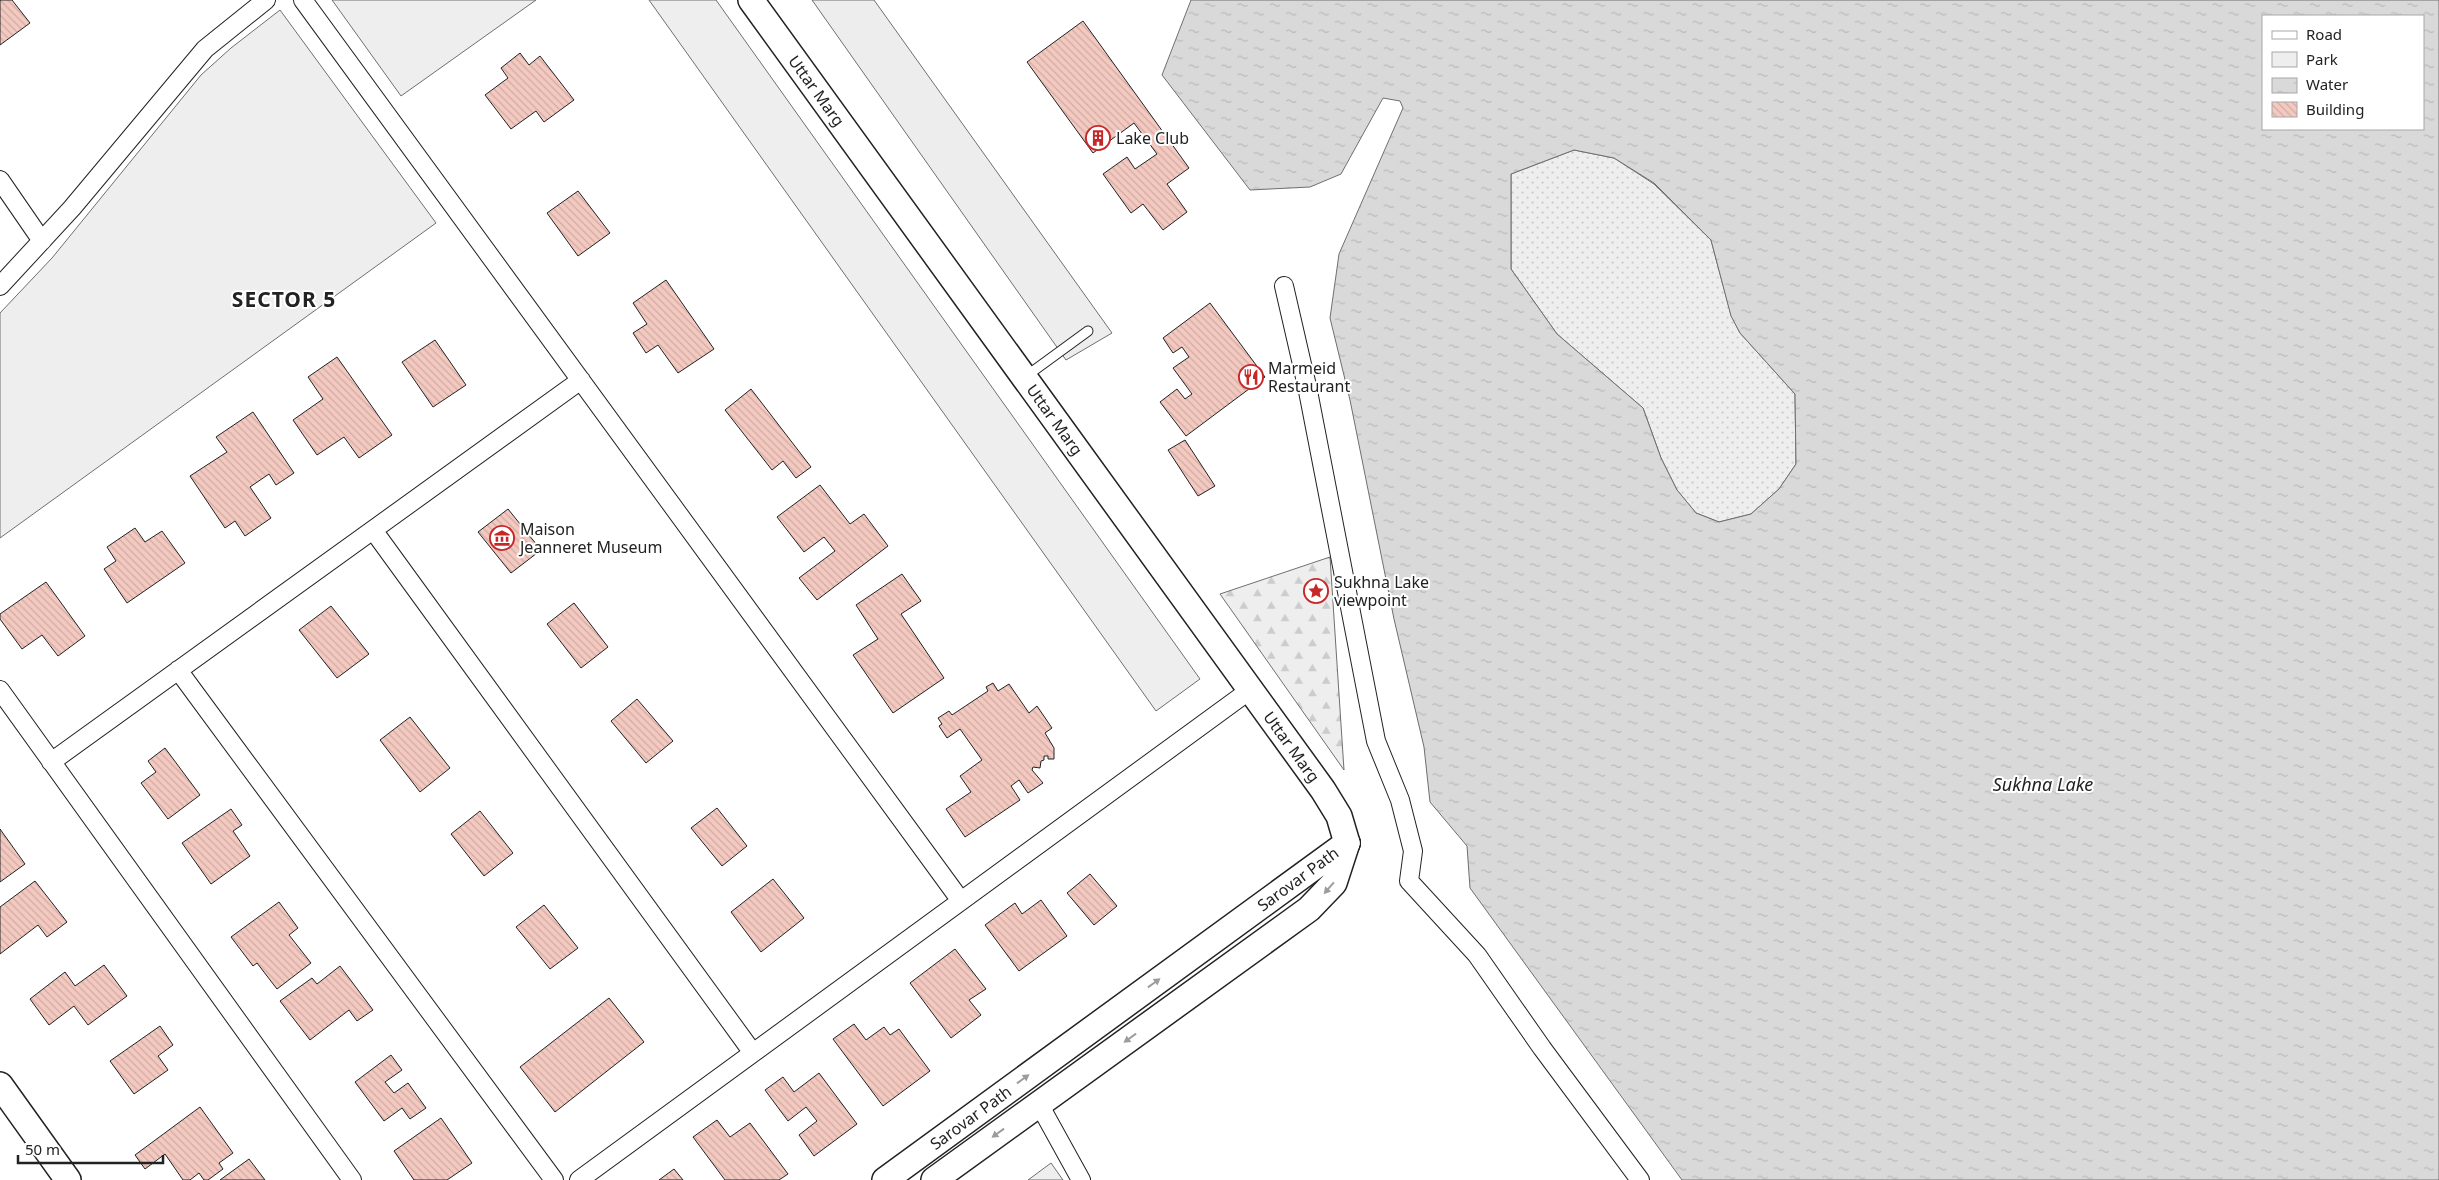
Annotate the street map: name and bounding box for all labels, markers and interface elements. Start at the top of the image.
legend [2262,15,2424,130]
text: Road [2306,24,2342,44]
text: Park [2306,49,2338,69]
street label: Uttar Marg [783,51,850,131]
text: Water [2306,74,2348,94]
text: Building [2306,99,2364,119]
building icon: Lake Club [1085,125,1111,151]
place label: Lake Club [1116,127,1189,149]
district label: SECTOR 5 [232,285,336,313]
place label: Marmeid Restaurant [1268,357,1350,397]
restaurant icon: Marmeid Restaurant [1238,364,1264,390]
street label: Uttar Marg [1022,380,1088,460]
place label: Maison Jeanneret Museum [518,518,662,558]
museum icon: Maison Jeanneret Museum [489,525,515,551]
place label: Sukhna Lake viewpoint [1334,571,1429,611]
place icon: Sukhna Lake viewpoint [1303,578,1329,604]
street label: Uttar Marg [1259,707,1325,787]
water label: Sukhna Lake [1993,772,2093,796]
street label: Sarovar Path [1253,842,1343,916]
one-way arrow [1324,882,1335,895]
one-way arrow [1147,978,1161,988]
one-way arrow [1124,1033,1137,1044]
one-way arrow [1016,1074,1030,1084]
street label: Sarovar Path [925,1080,1016,1155]
one-way arrow [992,1128,1005,1138]
scale bar [18,1132,162,1164]
text: 50 m [25,1139,60,1159]

